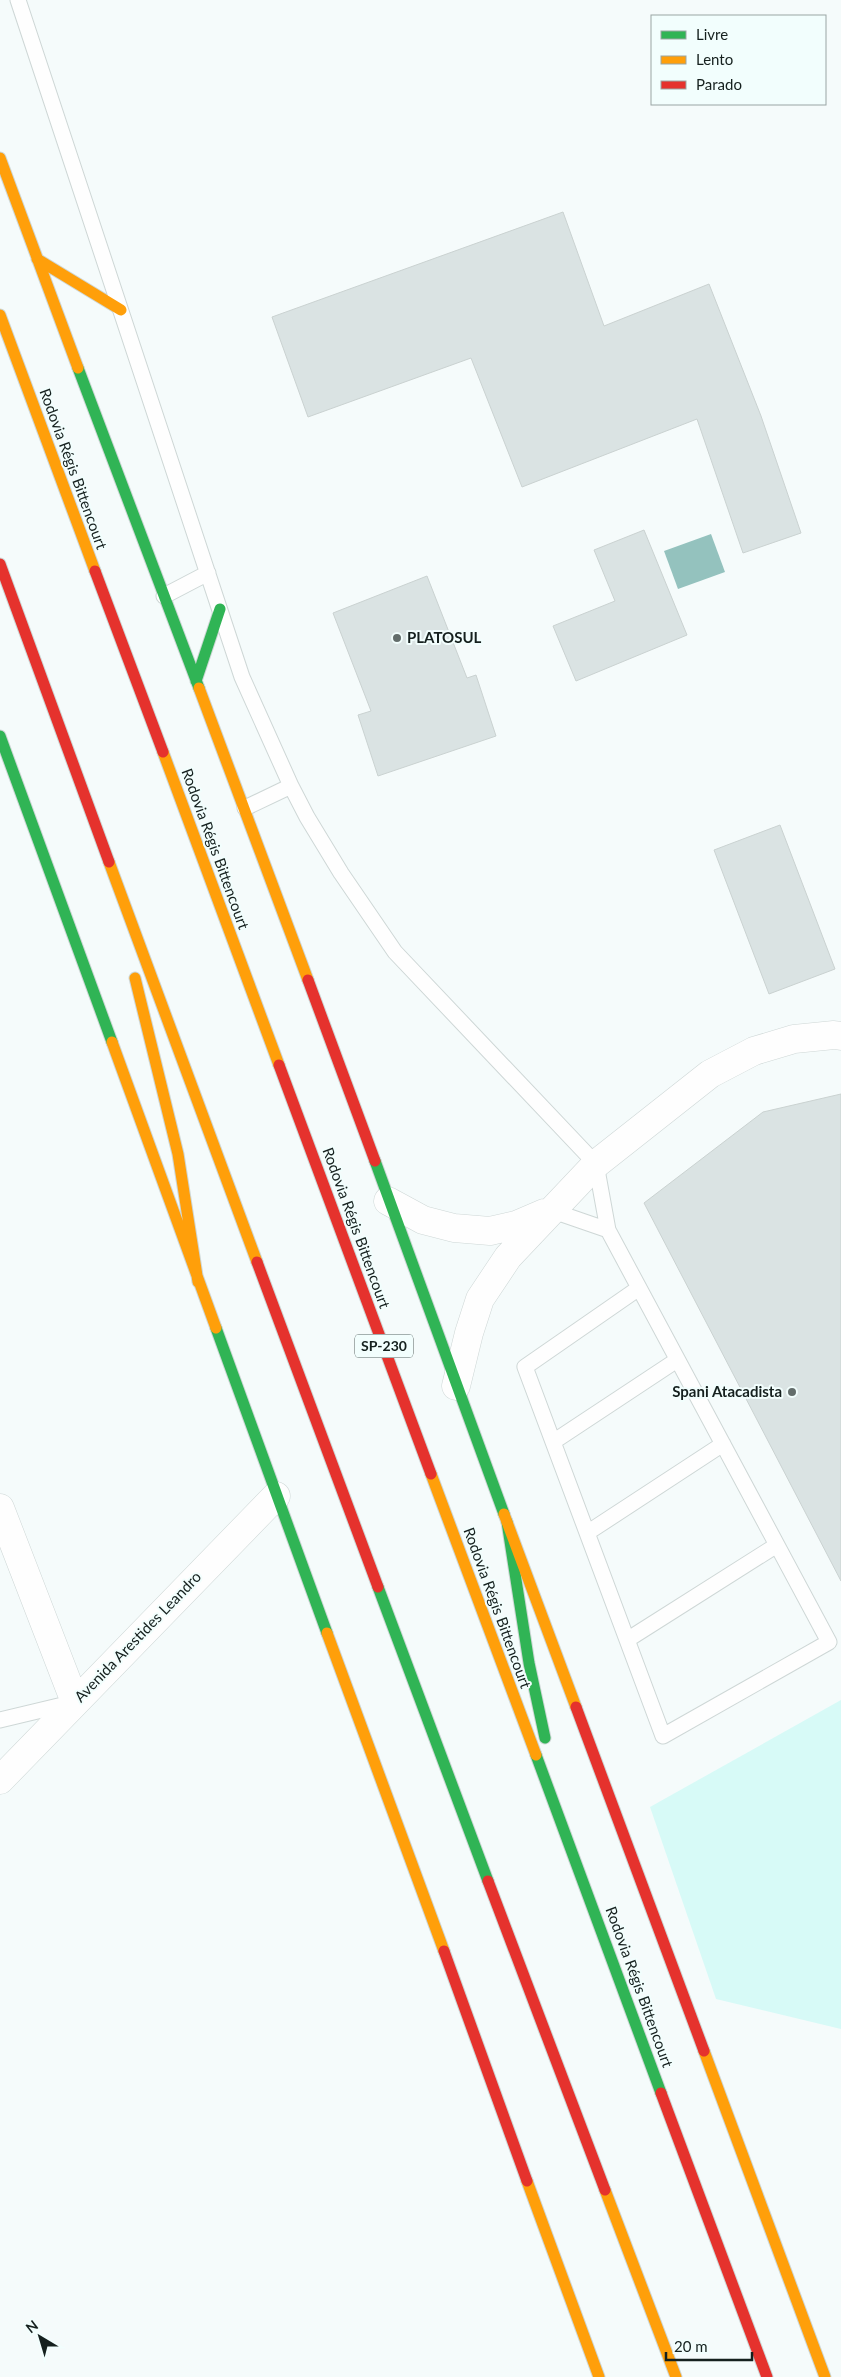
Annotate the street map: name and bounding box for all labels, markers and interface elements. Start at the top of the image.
legend [651,15,826,105]
text: Livre [696,25,728,43]
text: Lento [696,50,733,68]
text: Parado [696,75,742,93]
street label: Rodovia Régis Bittencourt [36,386,112,552]
place label: PLATOSUL [407,628,482,646]
marker: PLATOSUL [391,632,403,644]
street label: Rodovia Régis Bittencourt [178,766,254,932]
street label: Rodovia Régis Bittencourt [319,1145,395,1311]
road number: SP-230 [355,1334,413,1358]
place label: Spani Atacadista [672,1382,782,1400]
marker: Spani Atacadista [786,1386,798,1398]
street label: Rodovia Régis Bittencourt [460,1525,536,1691]
street label: Avenida Arestides Leandro [70,1567,204,1705]
street label: Rodovia Régis Bittencourt [602,1904,678,2070]
north arrow [15,2312,65,2362]
text: N [22,2316,41,2336]
scale bar [666,2330,752,2362]
text: 20 m [674,2337,708,2355]

